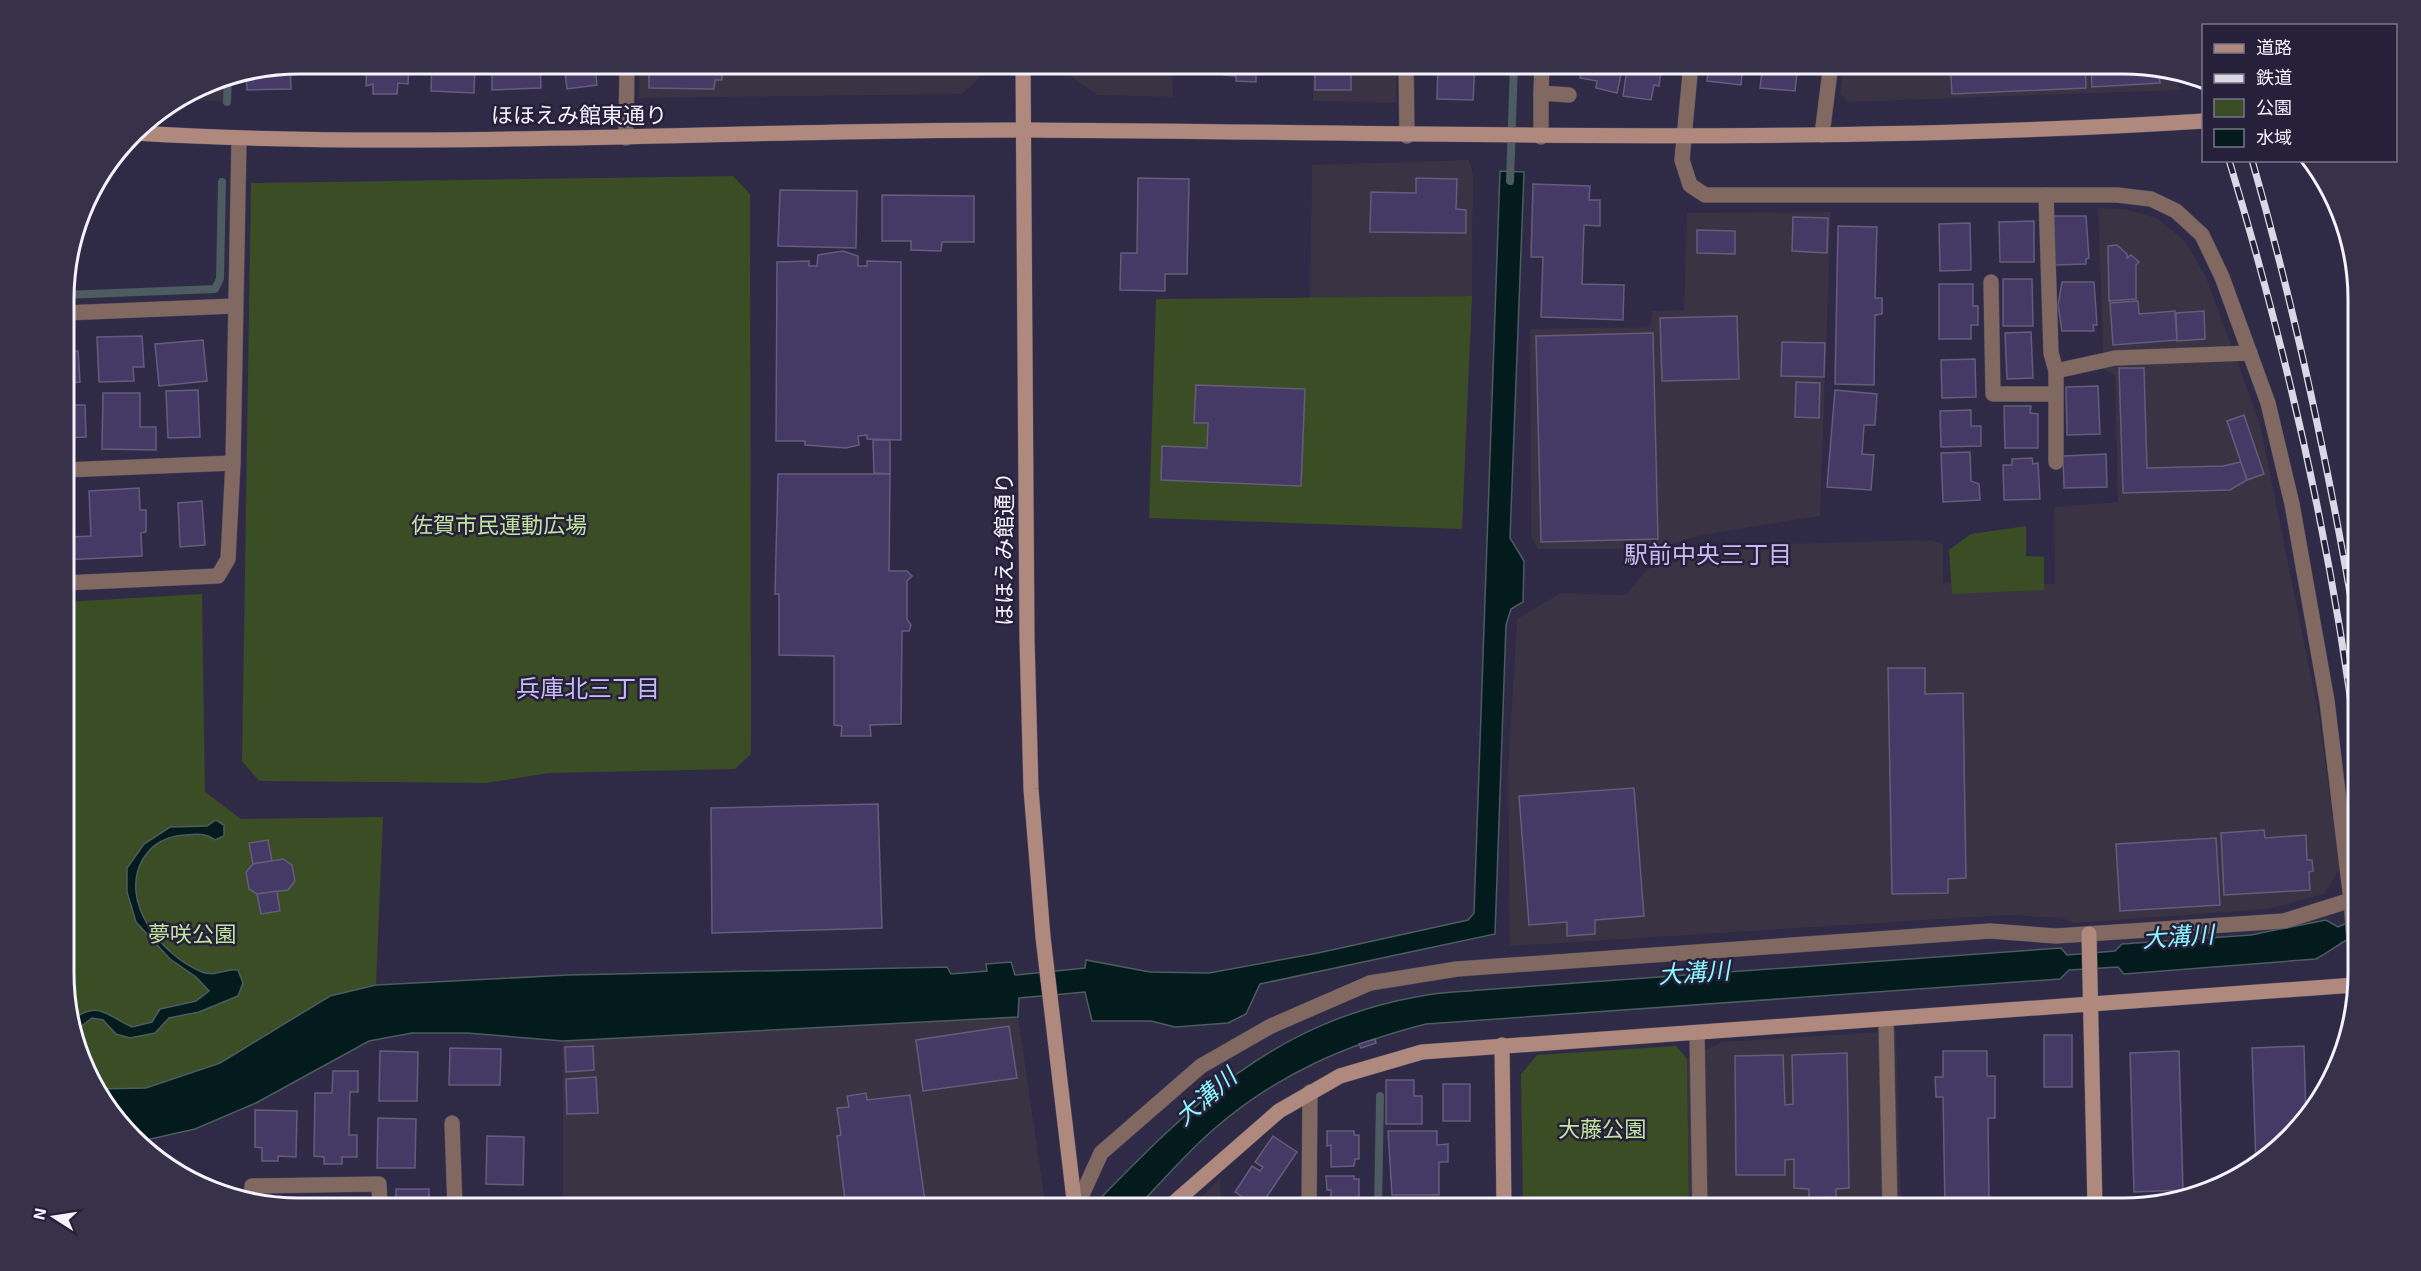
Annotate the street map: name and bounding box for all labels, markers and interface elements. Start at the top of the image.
legend [2202,24,2397,162]
text: 道路 [2256,36,2292,58]
text: 鉄道 [2256,66,2292,88]
text: 公園 [2256,96,2292,118]
street label: ほほえみ館東通り [491,101,667,127]
text: 水域 [2256,126,2292,148]
street label: ほほえみ館通り [990,472,1016,626]
park label: 佐賀市民運動広場 [411,511,587,537]
district label: 駅前中央三丁目 [1624,539,1792,568]
district label: 兵庫北三丁目 [516,673,660,702]
water label: 大溝川 [2141,918,2218,952]
park label: 夢咲公園 [148,920,236,946]
water label: 大溝川 [1657,954,1734,988]
water label: 大溝川 [1168,1059,1244,1130]
park label: 大藤公園 [1558,1115,1646,1141]
north arrow [24,1187,84,1247]
text: N [28,1206,49,1221]

